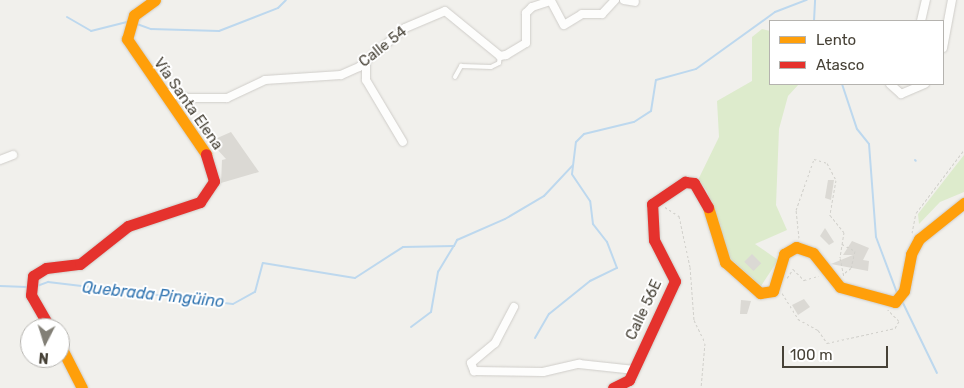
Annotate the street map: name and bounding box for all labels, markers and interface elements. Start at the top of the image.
legend [769,20,944,85]
street label: Calle 54 [355,23,411,71]
text: Lento [816,31,856,49]
street label: Vía Santa Elena [150,54,226,154]
text: Atasco [816,56,864,74]
street label: Calle 56E [622,277,666,343]
water label: Quebrada Pingüino [81,278,225,312]
north arrow [20,318,70,368]
scale bar [784,336,890,368]
text: 100 m [790,346,832,364]
text: N [38,349,50,366]

